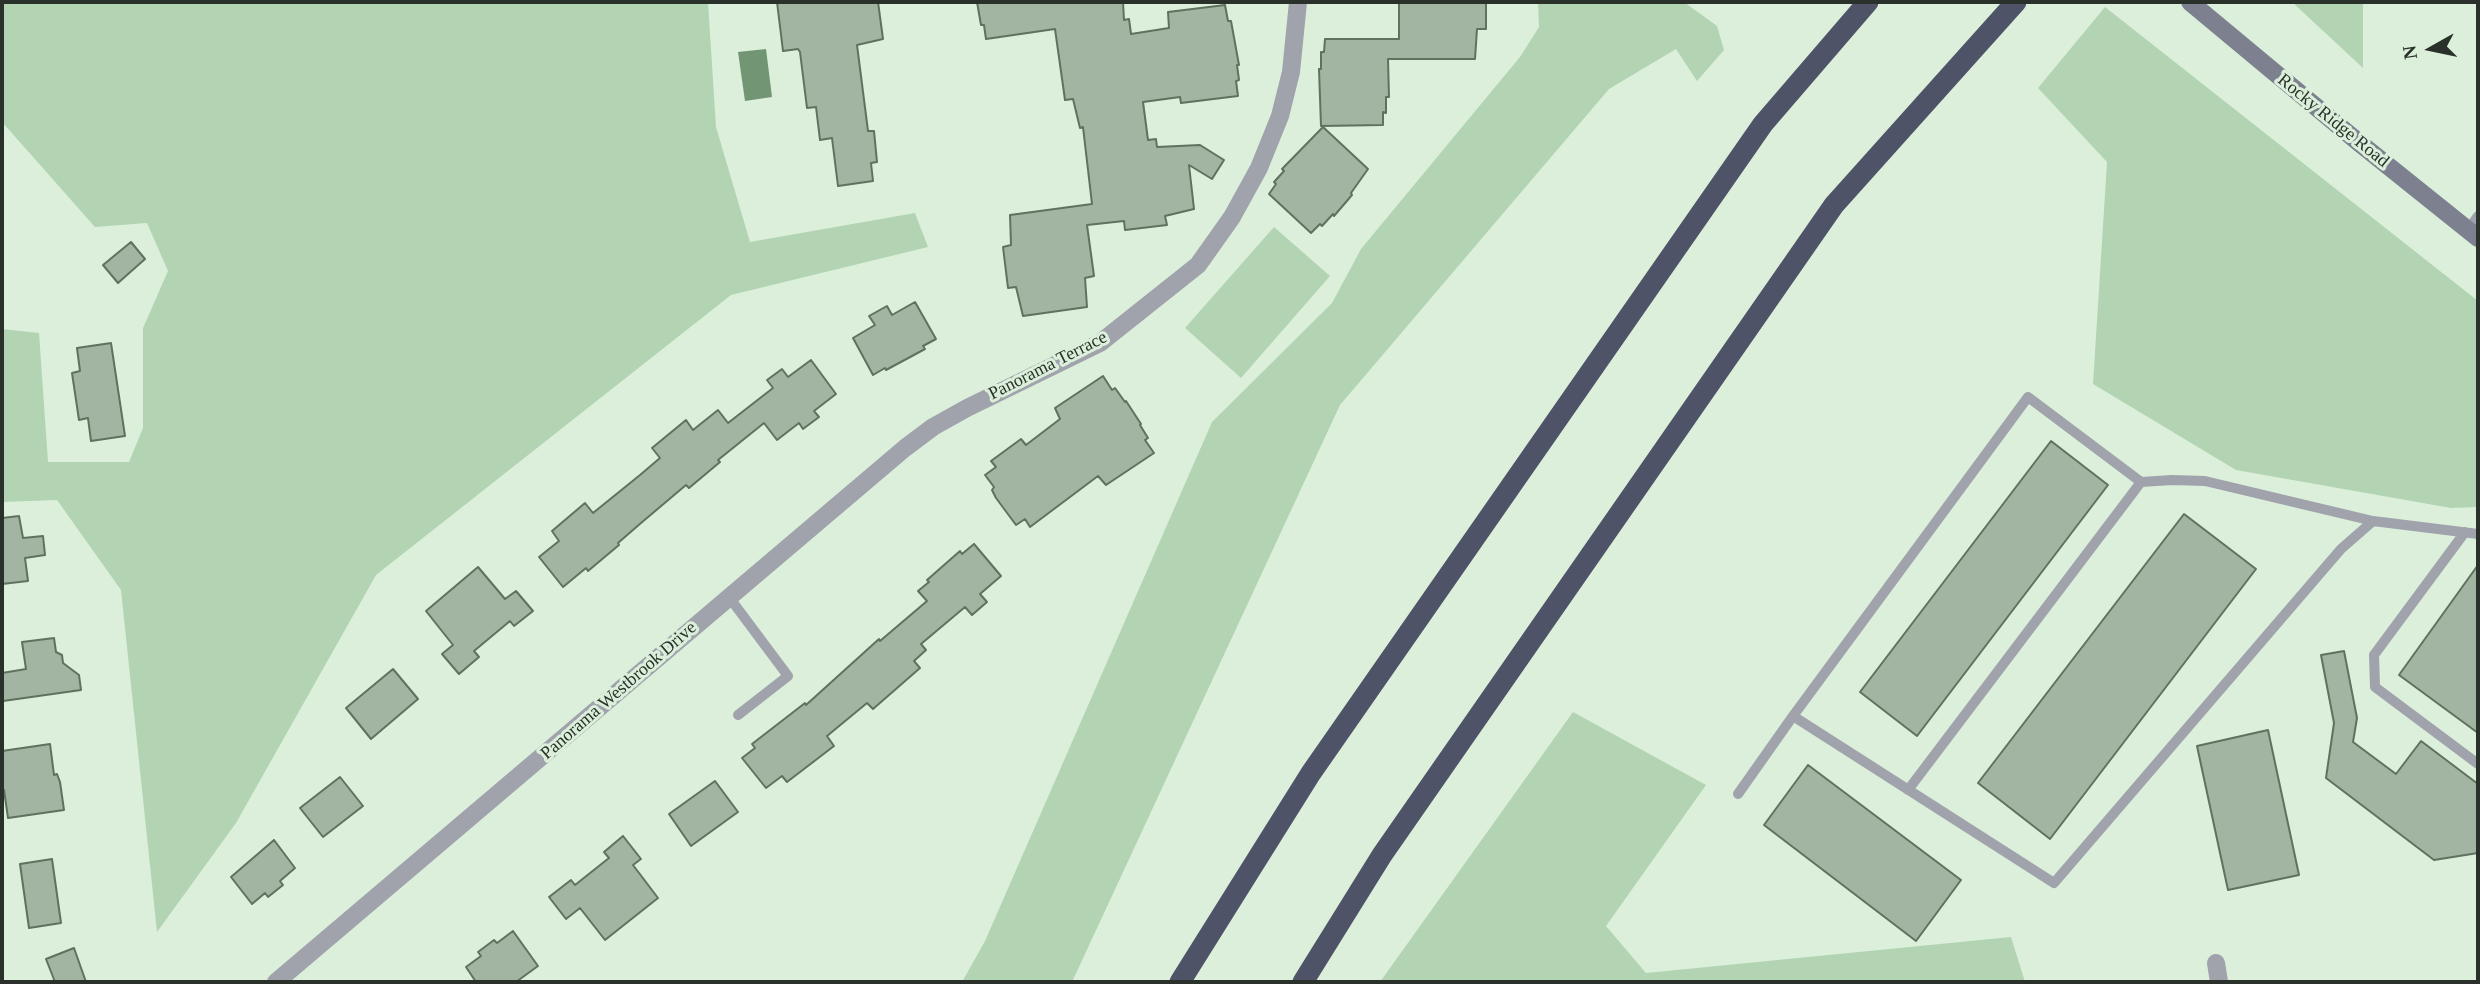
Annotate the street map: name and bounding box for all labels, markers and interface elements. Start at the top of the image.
north arrow [2396,14,2466,84]
text: N [2398,44,2421,61]
street label: Rocky Ridge Road [2273,70,2393,172]
street label: Panorama Terrace [985,327,1111,405]
street label: Panorama Westbrook Drive [537,617,701,765]

